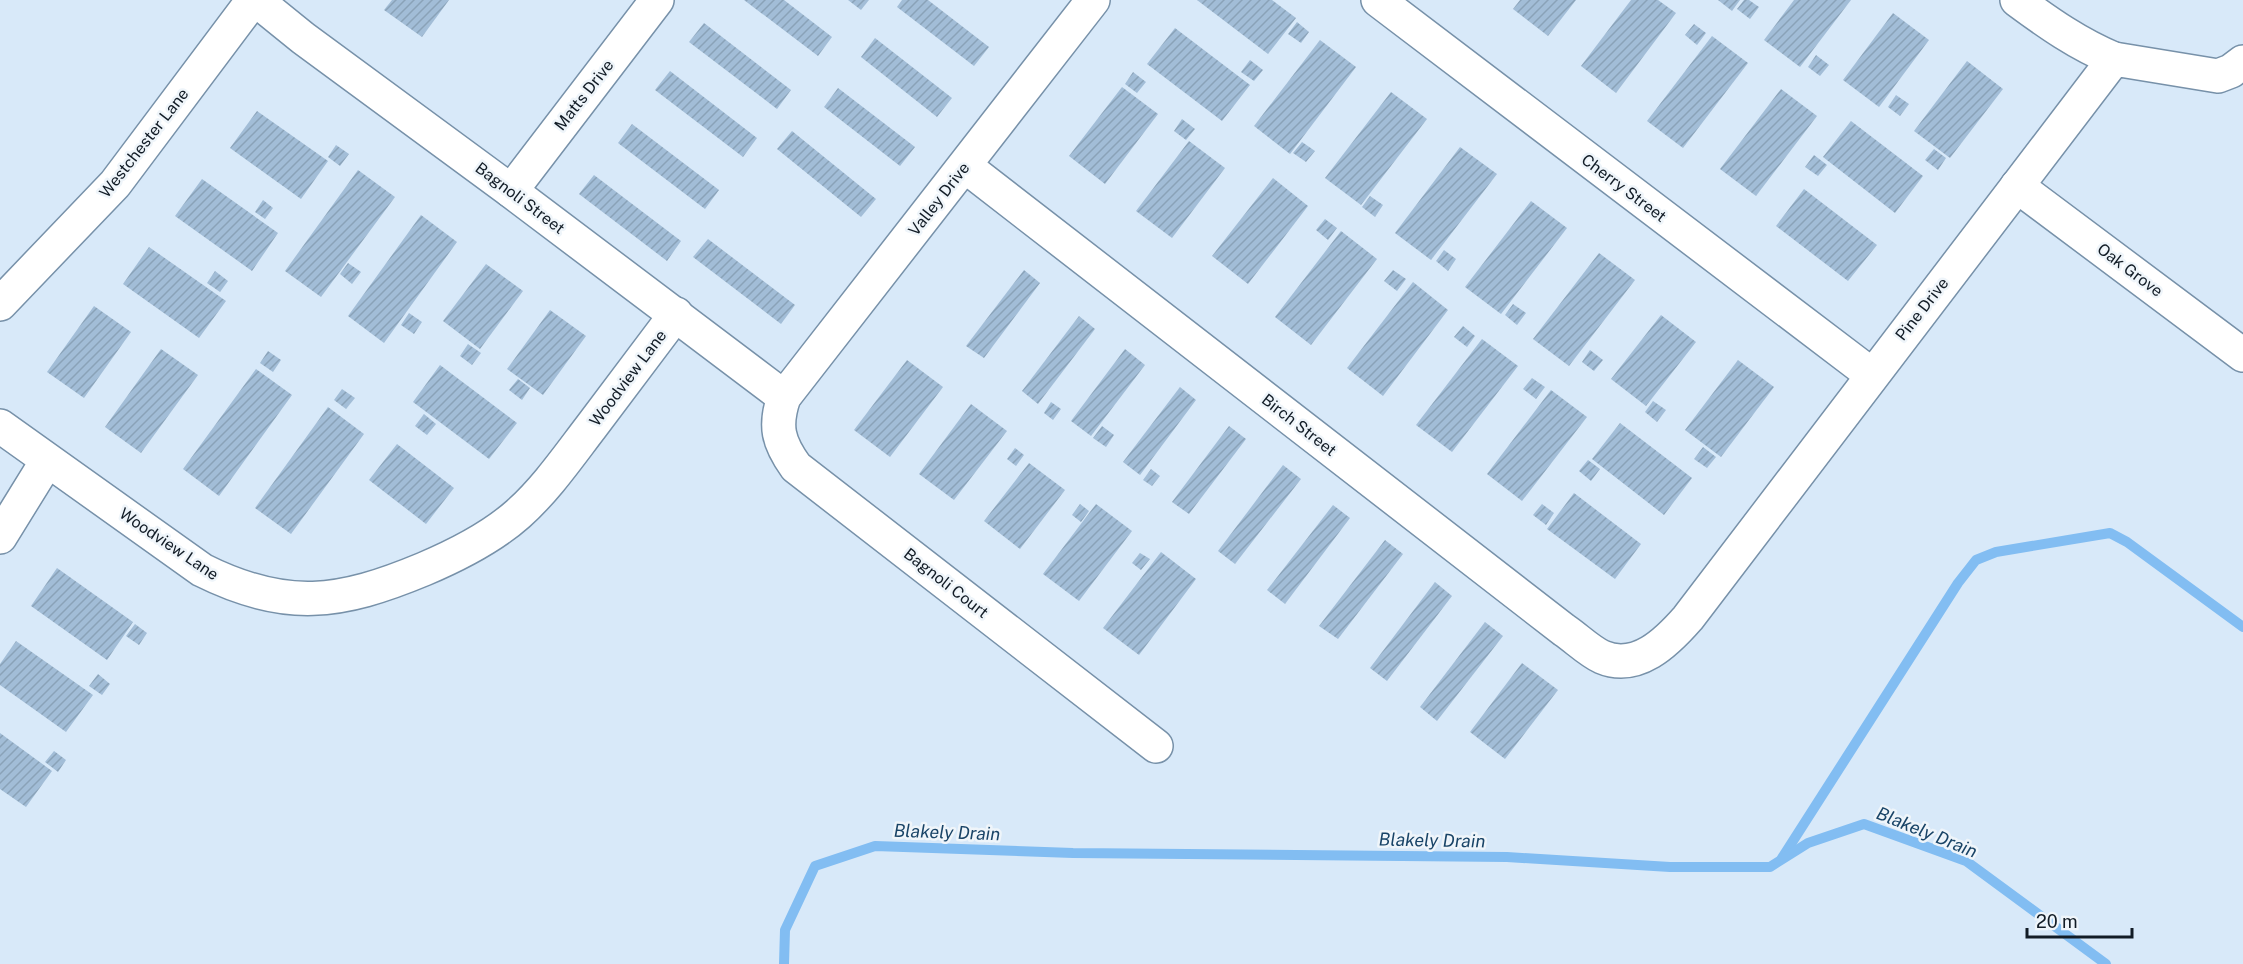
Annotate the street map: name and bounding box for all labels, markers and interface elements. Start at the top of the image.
street label: Matts Drive [551,56,617,134]
street label: Westchester Lane [95,85,193,201]
street label: Cherry Street [1578,150,1670,226]
street label: Bagnoli Street [471,158,569,238]
street label: Valley Drive [905,159,973,239]
street label: Oak Grove [2094,239,2166,301]
street label: Pine Drive [1892,274,1952,344]
street label: Woodview Lane [586,326,670,430]
street label: Birch Street [1258,390,1340,460]
street label: Woodview Lane [116,504,222,584]
street label: Bagnoli Court [900,544,992,622]
water label: Blakely Drain [1874,802,1980,862]
water label: Blakely Drain [893,820,1001,844]
water label: Blakely Drain [1378,829,1486,851]
scale bar [2027,901,2132,939]
text: 20 m [2036,911,2078,932]

